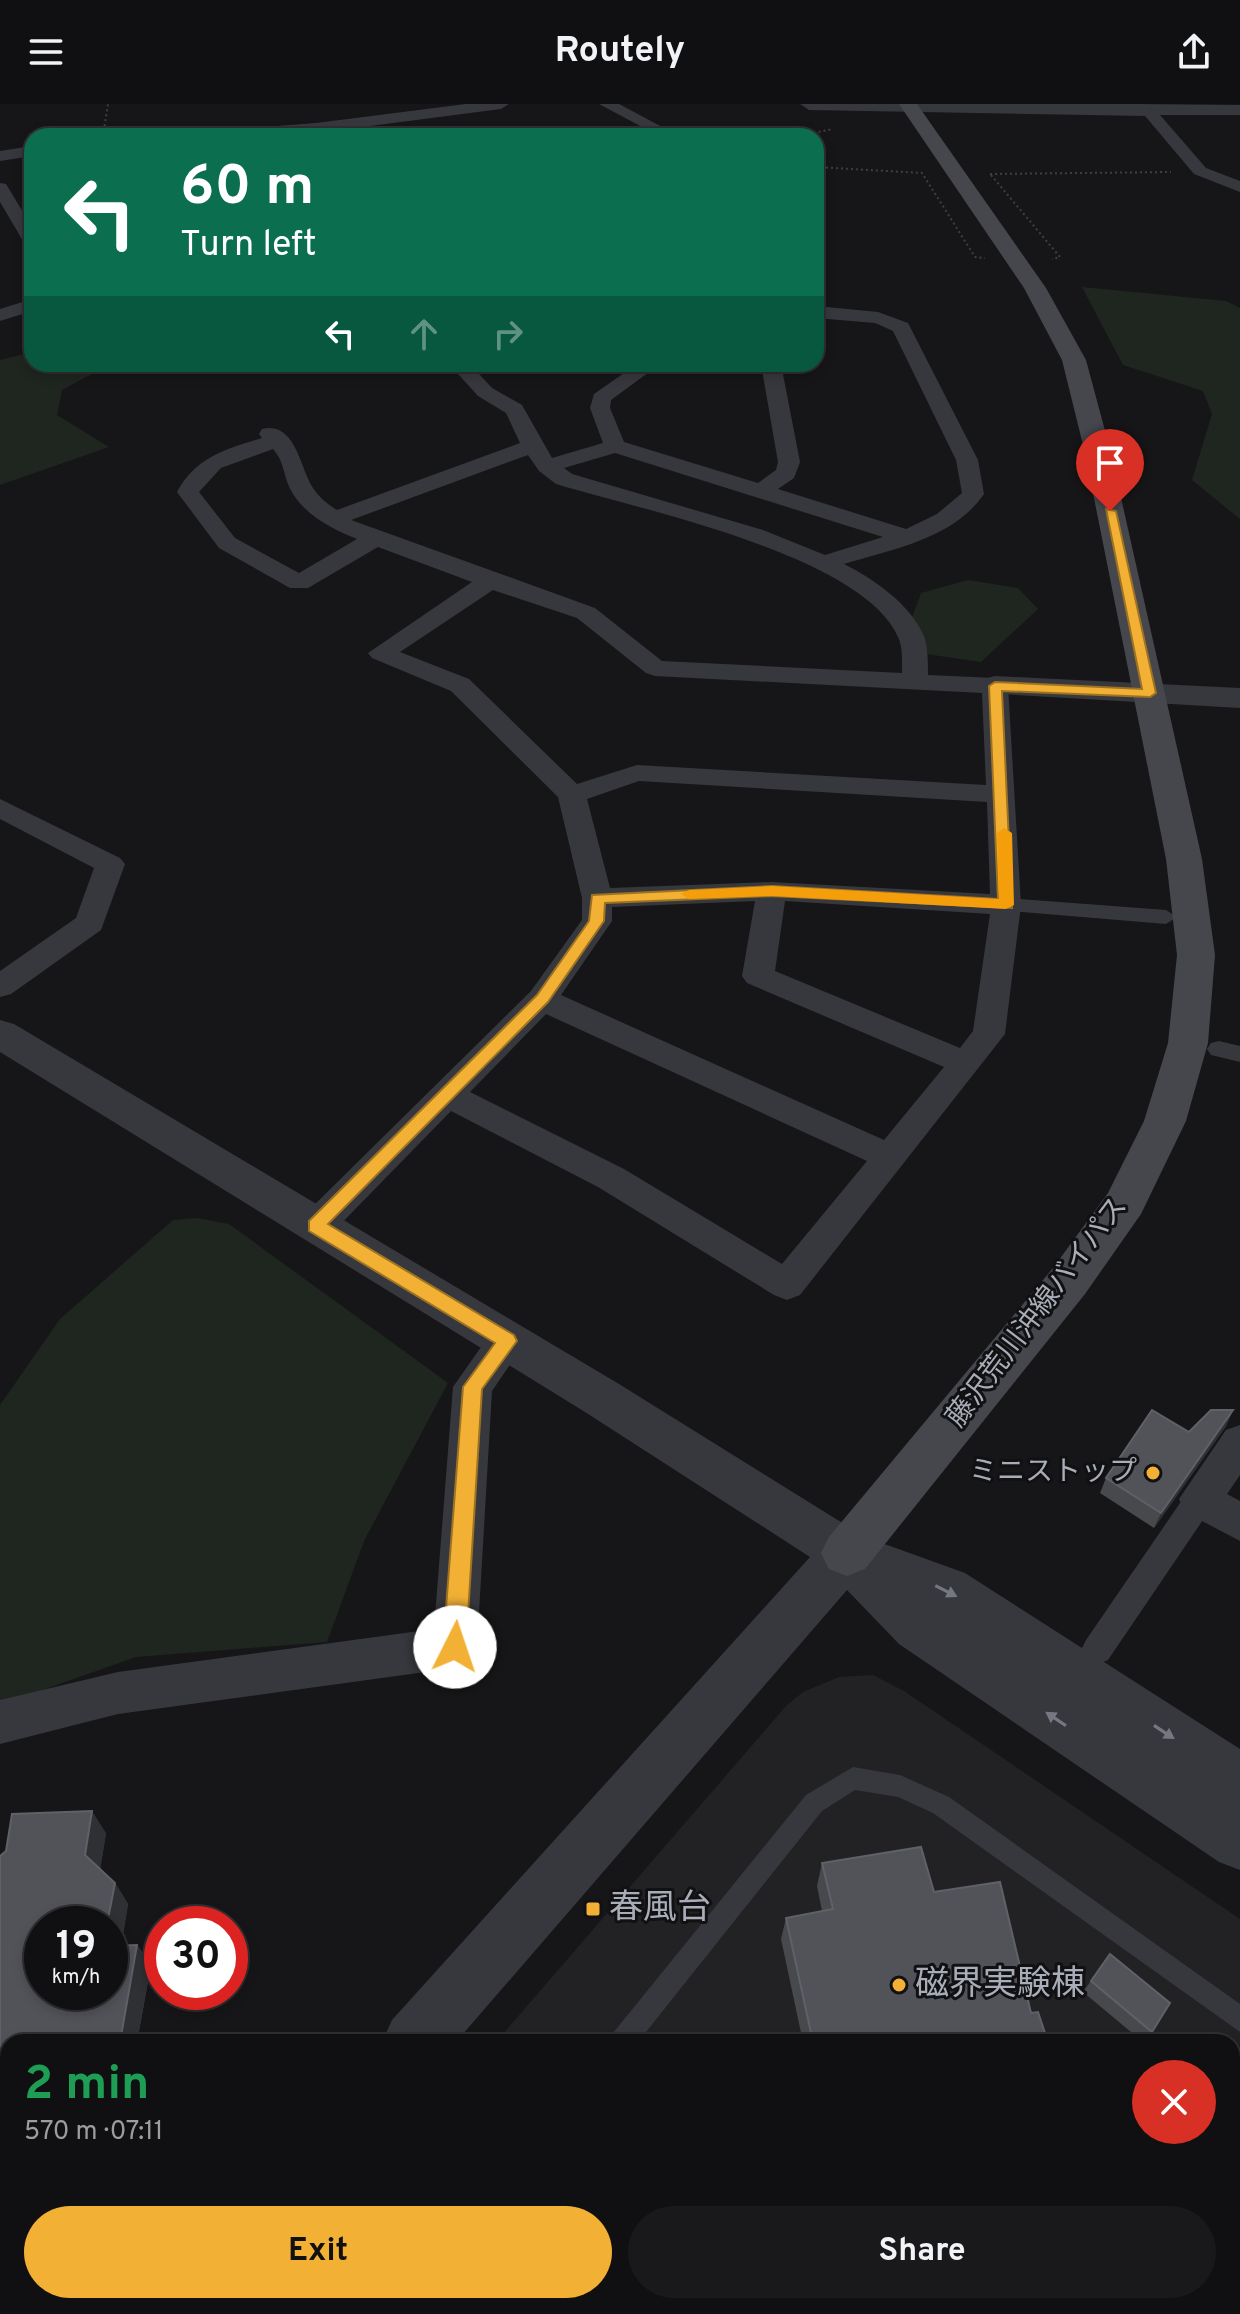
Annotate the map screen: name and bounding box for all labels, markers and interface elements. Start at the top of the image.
text: Routely [555,29,685,75]
icon: menu [24,30,68,74]
icon: share [1172,30,1216,74]
text: 60 m [180,154,314,224]
icon: left [48,160,152,264]
text: Turn left [180,223,317,269]
icon: left [318,312,362,356]
icon: ahead [402,312,446,356]
icon: right [486,312,530,356]
pin [1076,429,1144,511]
icon: arrive [1088,441,1132,485]
street label: 藤沢荒川沖線バイパス [940,1191,1136,1435]
place label: ミニストップ [969,1455,1137,1491]
marker: ミニストップ [1144,1464,1162,1482]
one-way arrow [935,1584,957,1598]
position arrow [413,1605,497,1689]
one-way arrow [1046,1712,1067,1727]
one-way arrow [1154,1725,1175,1740]
place label: 春風台 [609,1888,711,1931]
marker: 春風台 [584,1900,602,1918]
speed limit sign: 30 [144,1906,248,2010]
text: 19 [56,1923,96,1973]
place label: 磁界実験棟 [915,1964,1085,2007]
text: km/h [52,1965,100,1991]
marker: 磁界実験棟 [890,1976,908,1994]
text: 2 min [24,2056,149,2116]
button: close [1132,2060,1216,2144]
text: 570 m · 07:11 [24,2116,163,2149]
button: Exit [24,2206,612,2298]
button: Share [628,2206,1216,2298]

